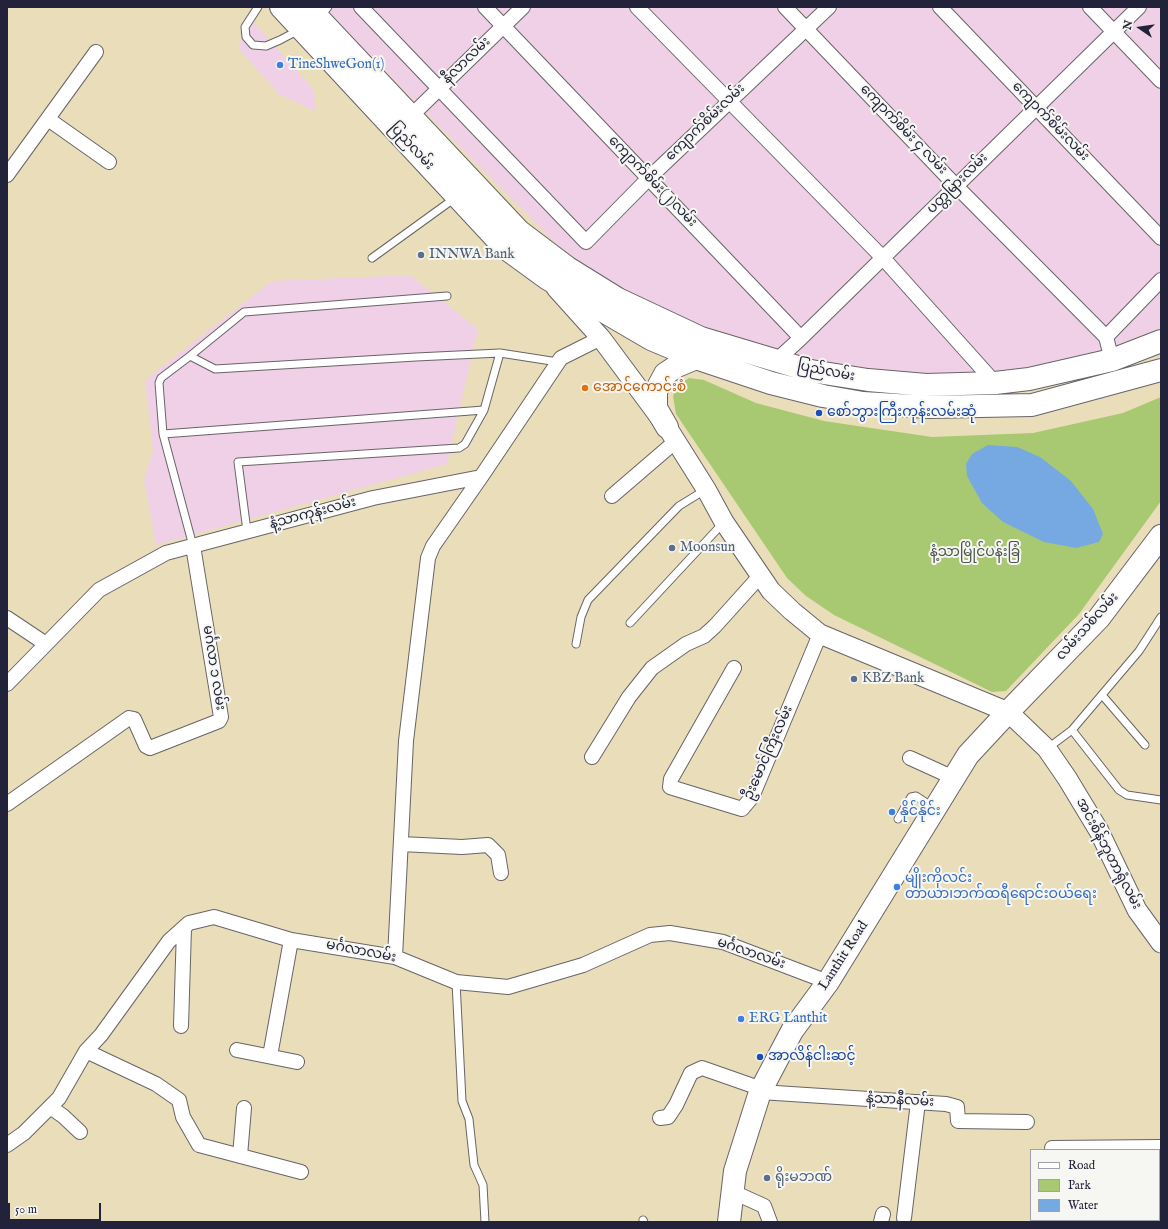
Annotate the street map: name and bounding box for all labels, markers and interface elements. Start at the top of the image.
north arrow [1120,8,1160,48]
text: N [1120,19,1136,32]
street label: နီလာလမ်း [440,34,494,88]
place label: TineShweGon(1) [288,57,384,73]
marker: TineShweGon(1) [275,60,285,70]
street label: ကျောက်စိမ်းလမ်း [1008,79,1092,165]
street label: ကျောက်စိမ်းလမ်း [663,81,749,165]
street label: ကျောက်စိမ်း ၄ လမ်း [856,81,950,179]
street label: ပြည်လမ်း [385,120,437,174]
street label: ကျောက်စိမ်း(၂)လမ်း [604,133,700,231]
street label: ပတ္တမြားလမ်း [924,150,992,218]
place label: INNWA Bank [429,247,515,263]
marker: INNWA Bank [416,250,426,260]
street label: ပြည်လမ်း [796,358,856,386]
place label: အောင်ကောင်းစံ [593,380,686,396]
marker: အောင်ကောင်းစံ [580,383,590,393]
place label: စော်ဘွားကြီးကုန်းလမ်းဆုံ [827,405,977,421]
marker: စော်ဘွားကြီးကုန်းလမ်းဆုံ [814,408,824,418]
street label: နံ့သာကုန်းလမ်း [268,494,358,534]
place label: Moonsun [680,540,735,556]
marker: Moonsun [667,543,677,553]
park label: နံ့သာမြိုင်ပန်းခြံ [930,545,1020,561]
street label: လမ်းသစ်လမ်း [1053,590,1123,664]
street label: မင်္ဂလာ ၁ လမ်း [198,624,228,712]
place label: KBZ Bank [862,671,925,687]
marker: KBZ Bank [849,674,859,684]
street label: ဦးမောင်ကြီးလမ်း [741,703,797,803]
street label: အင်းစိန်ဘူတာရုံလမ်း [1072,795,1144,913]
place label: နိုင်နိုင်း [900,804,941,820]
marker: နိုင်နိုင်း [887,807,897,817]
place label: မျိုးကိုလင်း တာယာ၊ဘက်ထရီရောင်းဝယ်ရေး [905,871,1097,904]
marker: မျိုးကိုလင်း တာယာ၊ဘက်ထရီရောင်းဝယ်ရေး [892,882,902,892]
street label: Lanthit Road [815,918,873,994]
street label: မင်္ဂလာလမ်း [715,934,787,974]
street label: မင်္ဂလာလမ်း [325,937,397,967]
place label: ERG Lanthit [749,1011,827,1027]
marker: ERG Lanthit [736,1014,746,1024]
place label: အာလိန်ငါးဆင့် [768,1049,856,1065]
marker: အာလိန်ငါးဆင့် [755,1052,765,1062]
street label: နံ့သာနီလမ်း [866,1091,934,1111]
legend [1030,1149,1160,1221]
text: Road [1068,1158,1095,1173]
place label: ရိုးမဘဏ် [775,1170,832,1186]
marker: ရိုးမဘဏ် [762,1173,772,1183]
text: Park [1068,1178,1091,1193]
scale bar [10,1195,103,1221]
text: Water [1068,1198,1098,1213]
text: 50 m [15,1202,37,1217]

